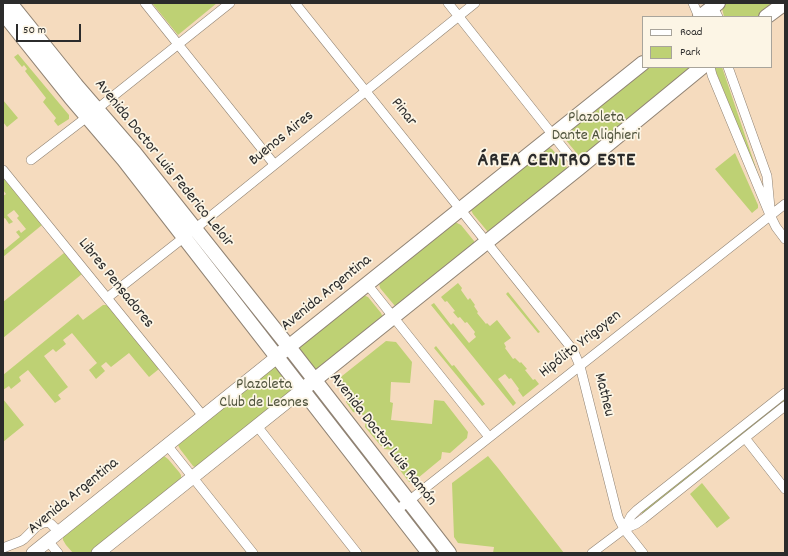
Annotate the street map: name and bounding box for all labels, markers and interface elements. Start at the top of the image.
scale bar [18,16,83,42]
legend [642,16,772,68]
text: 50 m [23,22,46,39]
text: Road [680,24,702,41]
text: Park [680,44,700,61]
street label: Avenida Doctor Luis Federico Leloir [89,76,237,252]
street label: Pinar [386,95,420,131]
street label: Buenos Aires [246,107,318,171]
park label: Plazoleta Dante Alighieri [552,109,640,147]
district label: ÁREA CENTRO ESTE [478,150,636,174]
street label: Libres Pensadores [73,235,157,333]
street label: Avenida Argentina [278,252,376,336]
street label: Hipólito Yrigoyen [536,307,626,383]
street label: Avenida Doctor Luis Ramón [324,370,440,510]
street label: Matheu [588,371,618,419]
park label: Plazoleta Club de Leones [219,376,309,414]
street label: Avenida Argentina [25,455,123,539]

